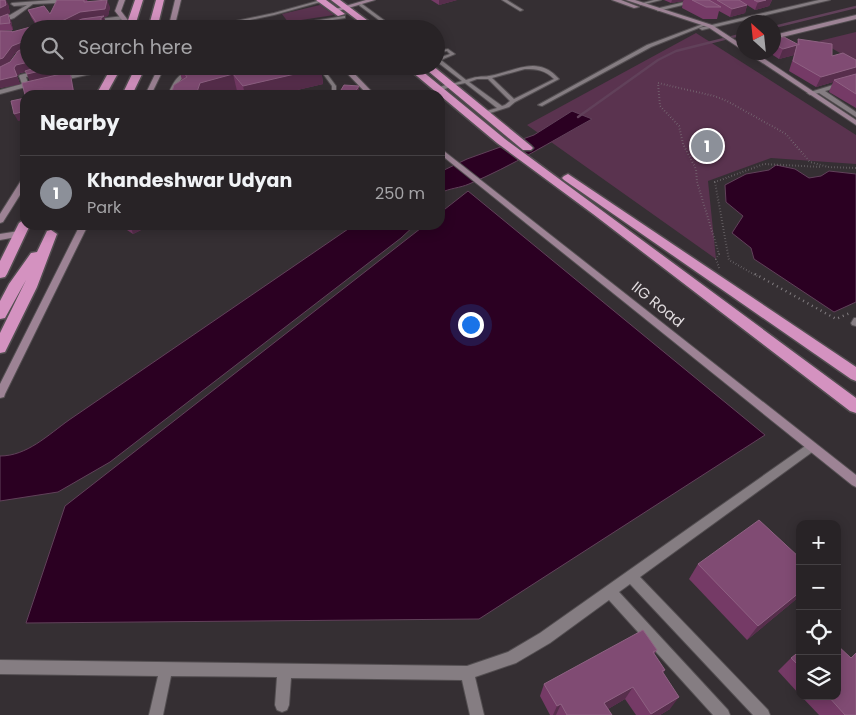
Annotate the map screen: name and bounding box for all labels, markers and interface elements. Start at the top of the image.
north arrow [736,15,781,60]
search box [20,20,445,75]
icon: search [38,34,66,62]
text: Search here [78,34,192,61]
text: Nearby [40,108,120,137]
pin: 1 [691,127,723,165]
text: Khandeshwar Udyan [87,167,292,194]
text: 1 [53,182,59,205]
text: 250 m [375,182,425,205]
text: Park [87,196,121,219]
street label: IIG Road [627,276,689,332]
your location [458,312,484,338]
map controls [796,520,841,700]
button: + [796,520,841,565]
button: − [796,565,841,610]
button: locate [796,610,841,655]
button: layers [796,655,841,700]

